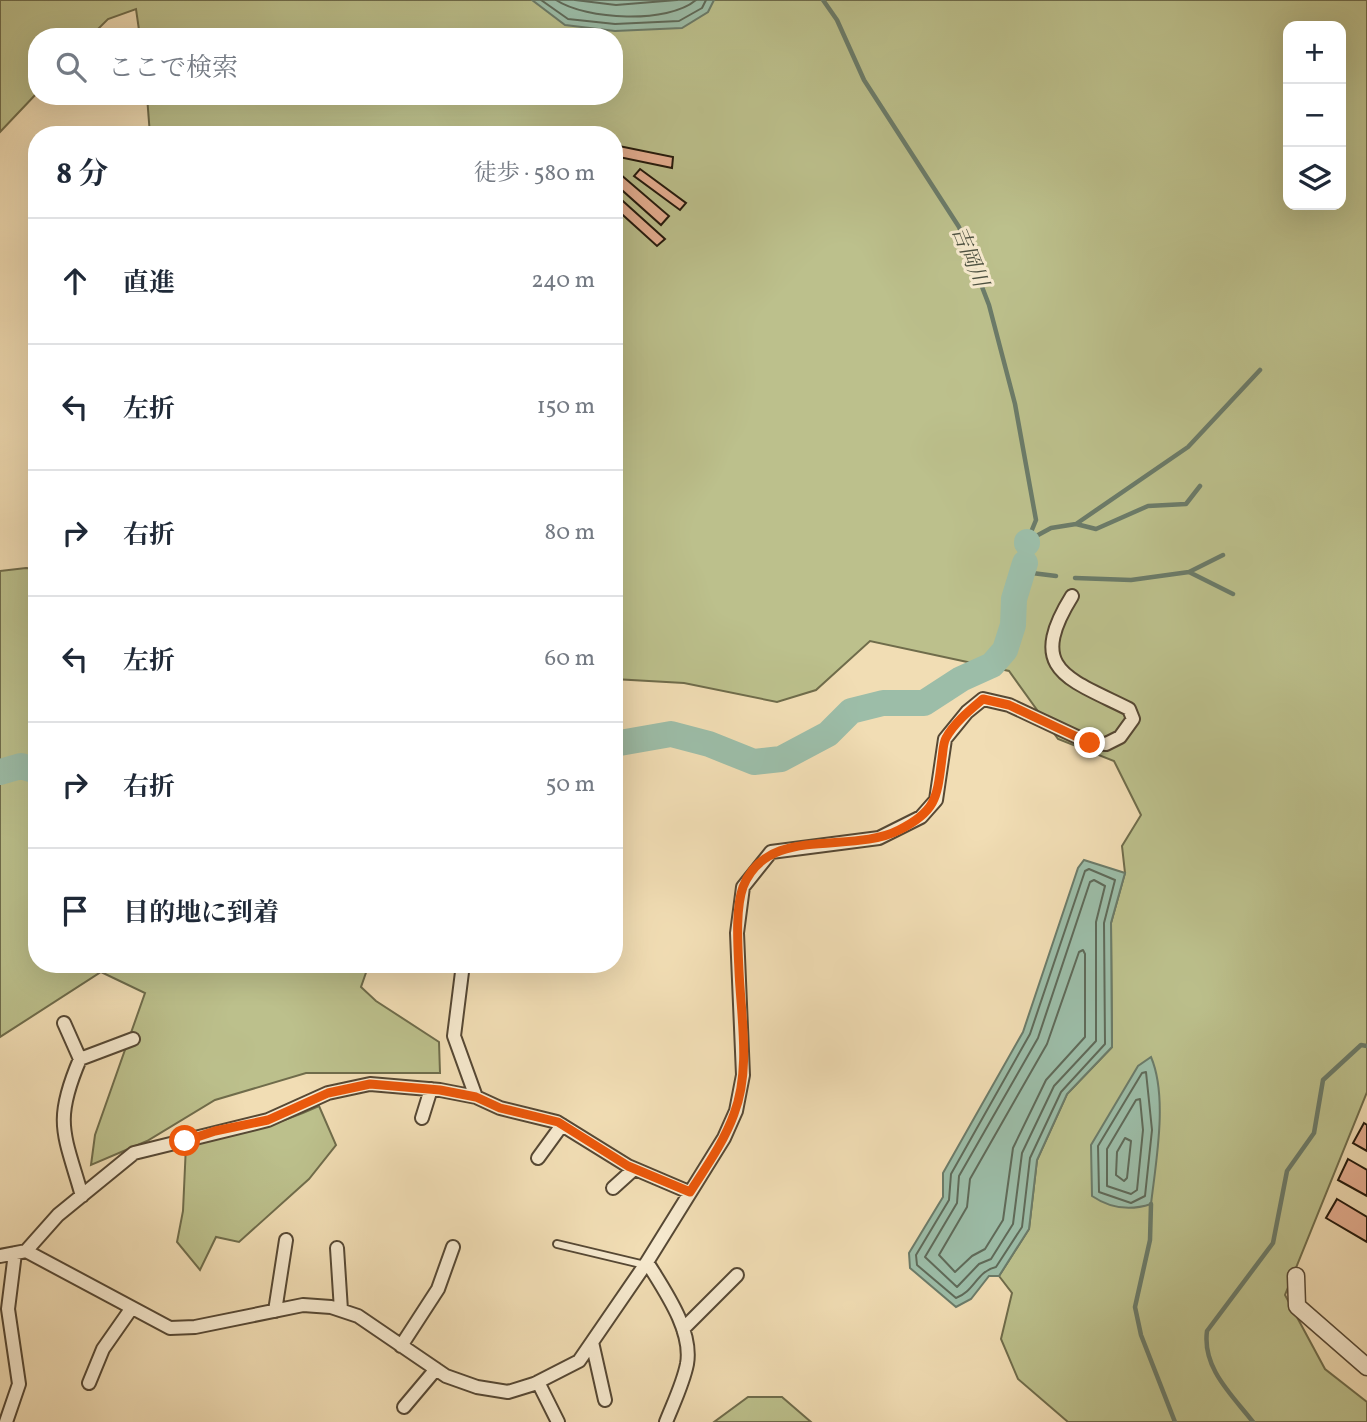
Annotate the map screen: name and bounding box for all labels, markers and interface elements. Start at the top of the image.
map controls [1283,21,1346,210]
button: + [1283,21,1346,84]
search box [28,28,623,105]
icon: search [52,48,90,86]
text: ここで検索 [108,51,238,87]
button: − [1283,84,1346,147]
button: layers [1283,147,1346,210]
text: 8 分 [56,154,108,196]
text: 徒歩 · 580 m [474,158,595,190]
water label: 吉岡川 [944,222,995,293]
icon: ahead [56,262,94,300]
text: 240 m [531,265,595,297]
text: 直進 [123,266,175,302]
icon: left [56,388,94,426]
text: 150 m [537,391,595,423]
text: 左折 [123,392,175,428]
icon: right [56,514,94,552]
text: 80 m [545,517,595,549]
text: 右折 [123,518,175,554]
icon: left [56,640,94,678]
text: 60 m [545,643,595,675]
text: 左折 [123,644,175,680]
route end [1074,727,1105,758]
icon: right [56,766,94,804]
text: 50 m [546,769,595,801]
text: 右折 [123,770,175,806]
icon: arrive [56,892,94,930]
text: 目的地に到着 [123,896,279,932]
route start [169,1125,200,1156]

